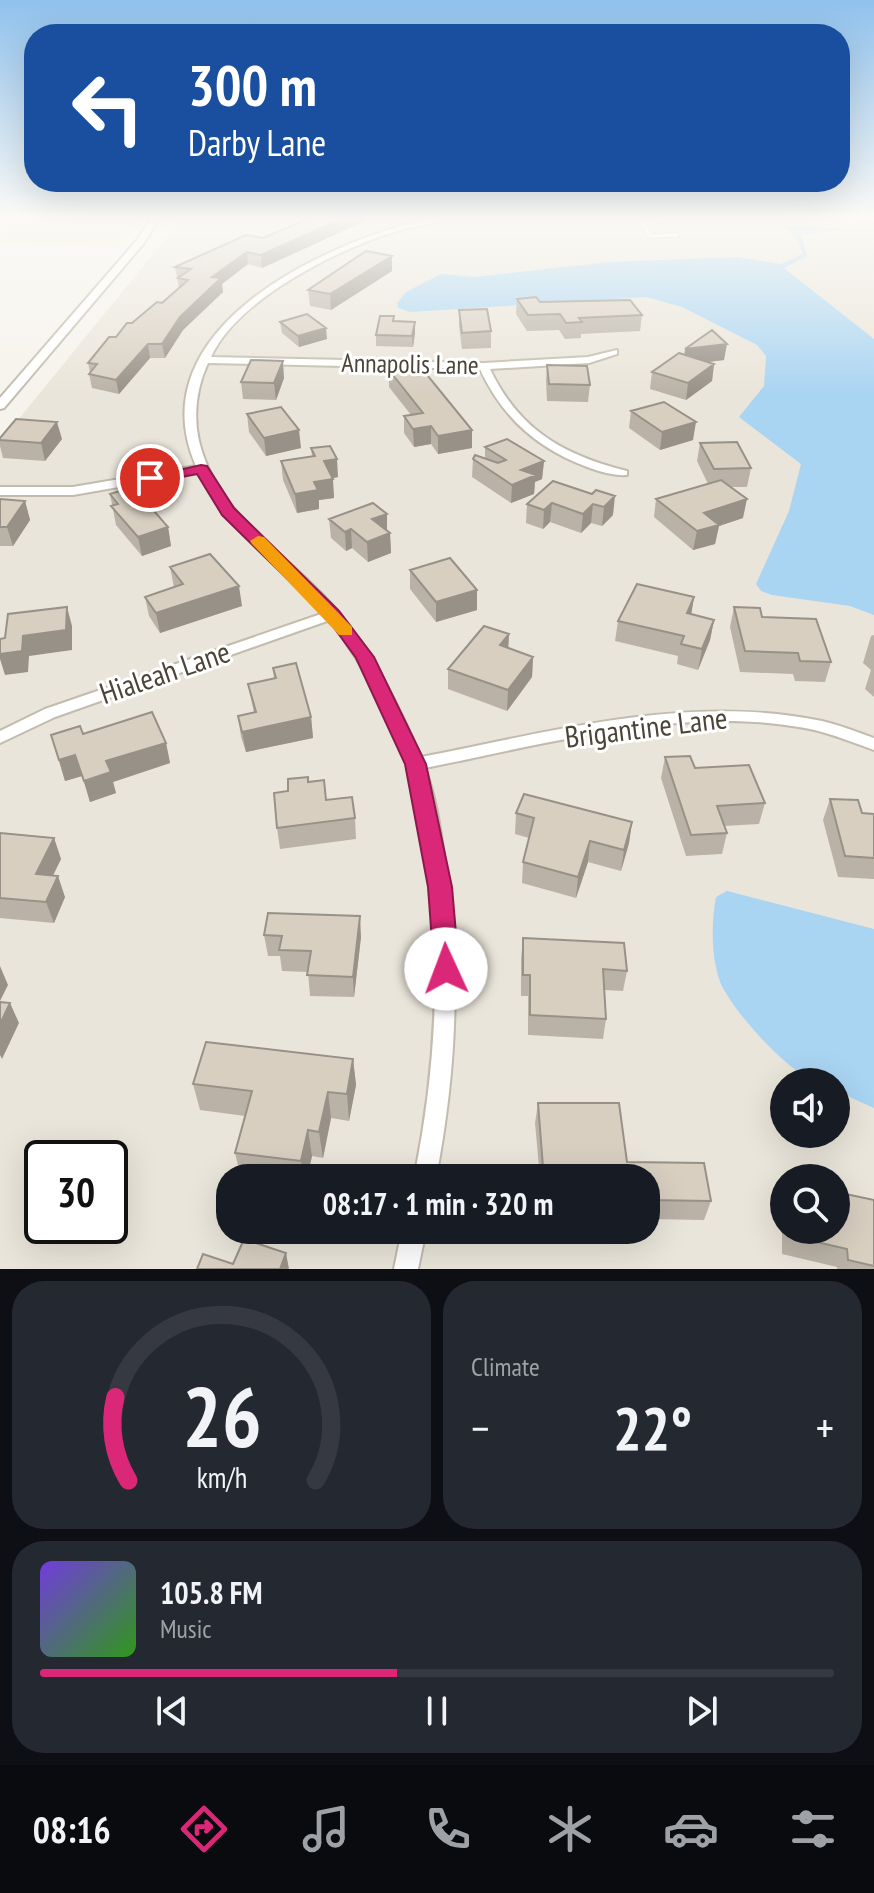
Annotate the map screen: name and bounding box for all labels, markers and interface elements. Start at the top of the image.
text: 300 m [188,49,317,121]
icon: left [56,56,160,160]
text: Darby Lane [188,119,326,166]
street label: Annapolis Lane [341,346,479,381]
pin [116,444,184,512]
icon: arrive [128,456,172,500]
street label: Hialeah Lane [94,631,235,712]
street label: Brigantine Lane [562,697,729,756]
position arrow [404,927,488,1011]
map controls [770,1068,850,1244]
button: sound [770,1068,850,1148]
speed limit sign: 30 [24,1140,128,1244]
button: search [770,1164,850,1244]
text: 08:17 · 1 min · 320 m [323,1184,553,1223]
text: Climate [471,1350,540,1383]
text: 26 [182,1362,261,1470]
text: 22° [613,1389,692,1467]
text: − [471,1399,489,1456]
text: + [816,1399,834,1456]
text: km/h [196,1459,247,1496]
text: 105.8 FM [160,1573,262,1612]
text: Music [160,1612,212,1645]
icon: previous [150,1689,194,1733]
icon: pause [415,1689,459,1733]
icon: next [680,1689,724,1733]
icon: directions [176,1801,232,1857]
icon: music [298,1801,354,1857]
icon: phone [420,1801,476,1857]
icon: climate [542,1801,598,1857]
icon: car [663,1801,719,1857]
icon: filters [785,1801,841,1857]
text: 08:16 [33,1806,111,1853]

